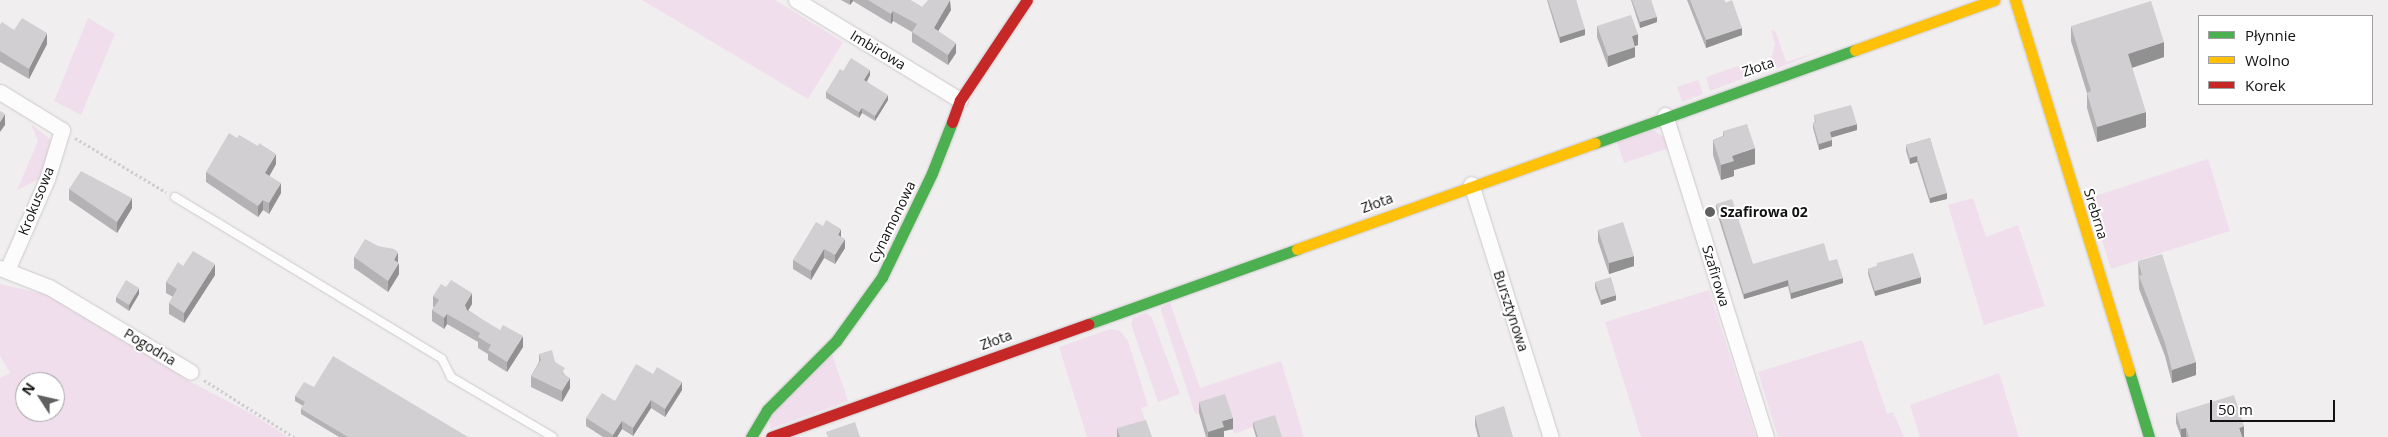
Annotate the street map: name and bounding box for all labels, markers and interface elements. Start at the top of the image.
legend [2198,15,2373,105]
text: Płynnie [2245,25,2296,45]
street label: Imbirowa [847,27,909,73]
text: Wolno [2245,50,2290,70]
street label: Złota [1740,54,1776,80]
text: Korek [2245,75,2286,95]
street label: Krokusowa [15,164,57,238]
street label: Cynamonowa [865,178,919,266]
street label: Srebrna [2080,187,2112,241]
street label: Złota [1359,190,1395,216]
place label: Szafirowa 02 [1720,204,1808,220]
marker: Szafirowa 02 [1704,206,1716,218]
street label: Szafirowa [1699,243,1733,309]
street label: Bursztynowa [1490,268,1532,354]
street label: Pogodna [121,325,179,369]
street label: Złota [978,327,1014,353]
north arrow [15,372,65,422]
text: N [17,379,39,399]
scale bar [2213,390,2338,422]
text: 50 m [2218,399,2253,419]

